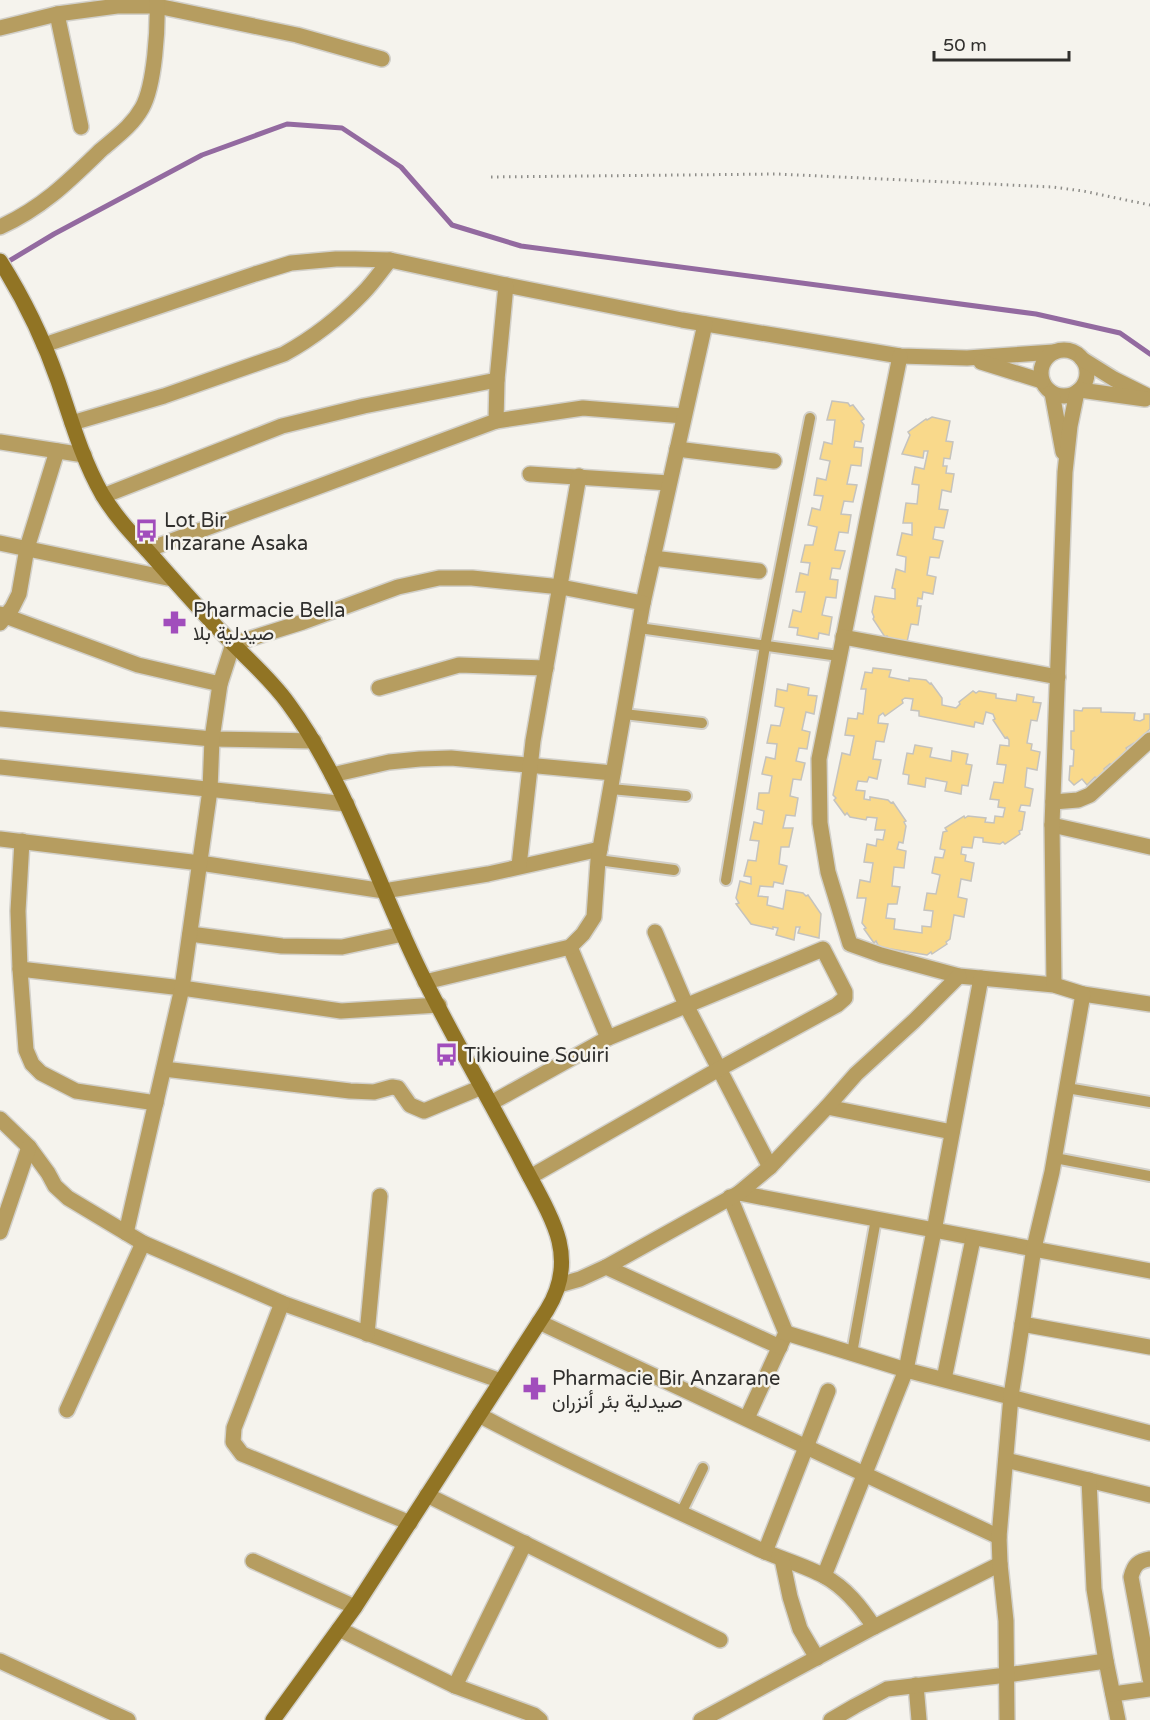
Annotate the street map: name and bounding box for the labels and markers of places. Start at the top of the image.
place label: Lot Bir Inzarane Asaka [164,509,308,556]
bus stop icon: Lot Bir Inzarane Asaka [133,518,159,544]
place label: Pharmacie Bella صيدلية بلا [193,599,345,646]
pharmacy icon: Pharmacie Bella صيدلية بلا [162,609,188,635]
bus stop icon: Tikiouine Souiri [433,1042,459,1068]
place label: Tikiouine Souiri [464,1044,609,1068]
place label: Pharmacie Bir Anzarane صيدلية بئر أنزران [552,1367,780,1414]
pharmacy icon: Pharmacie Bir Anzarane صيدلية بئر أنزران [521,1376,547,1402]

